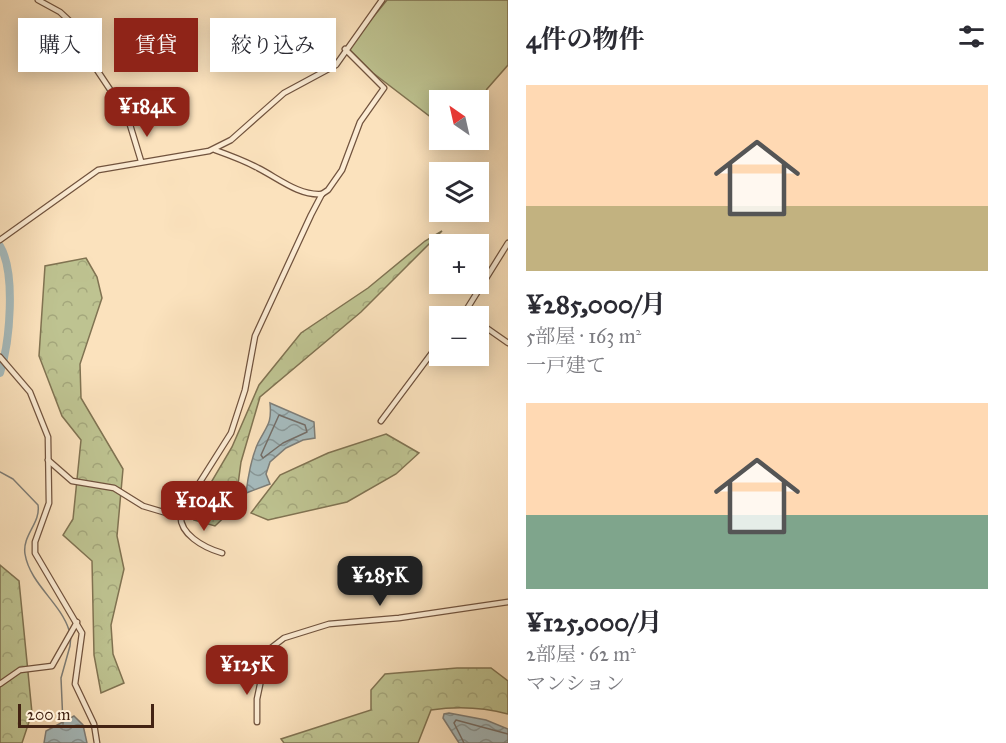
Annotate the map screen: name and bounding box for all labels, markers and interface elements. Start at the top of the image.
chip: 購入 [18,18,102,72]
chip: 賃貸 [114,18,198,72]
chip: 絞り込み [210,18,336,72]
icon: filters [955,20,988,53]
text: 4件の物件 [526,23,645,55]
pin: ¥184K [105,87,189,138]
north arrow [429,90,489,150]
map controls [429,90,489,366]
text: ¥184K [118,94,176,118]
icon: home [703,124,811,232]
button: layers [429,162,489,222]
button: + [429,234,489,294]
text: ¥285,000/月 [526,288,666,320]
button: − [429,306,489,366]
text: 5部屋 · 163 m² [526,324,641,348]
text: 一戸建て [526,353,606,377]
icon: home [703,442,811,550]
pin: ¥104K [162,481,246,532]
text: ¥104K [175,488,233,512]
pin: ¥285K [338,556,422,607]
text: ¥285K [351,563,409,587]
text: ¥125,000/月 [526,606,663,638]
text: 2部屋 · 62 m² [526,642,636,666]
pin: ¥125K [205,645,289,696]
text: ¥125K [220,652,274,676]
text: マンション [526,671,625,695]
scale bar [18,701,154,728]
text: 200 m [27,705,70,724]

